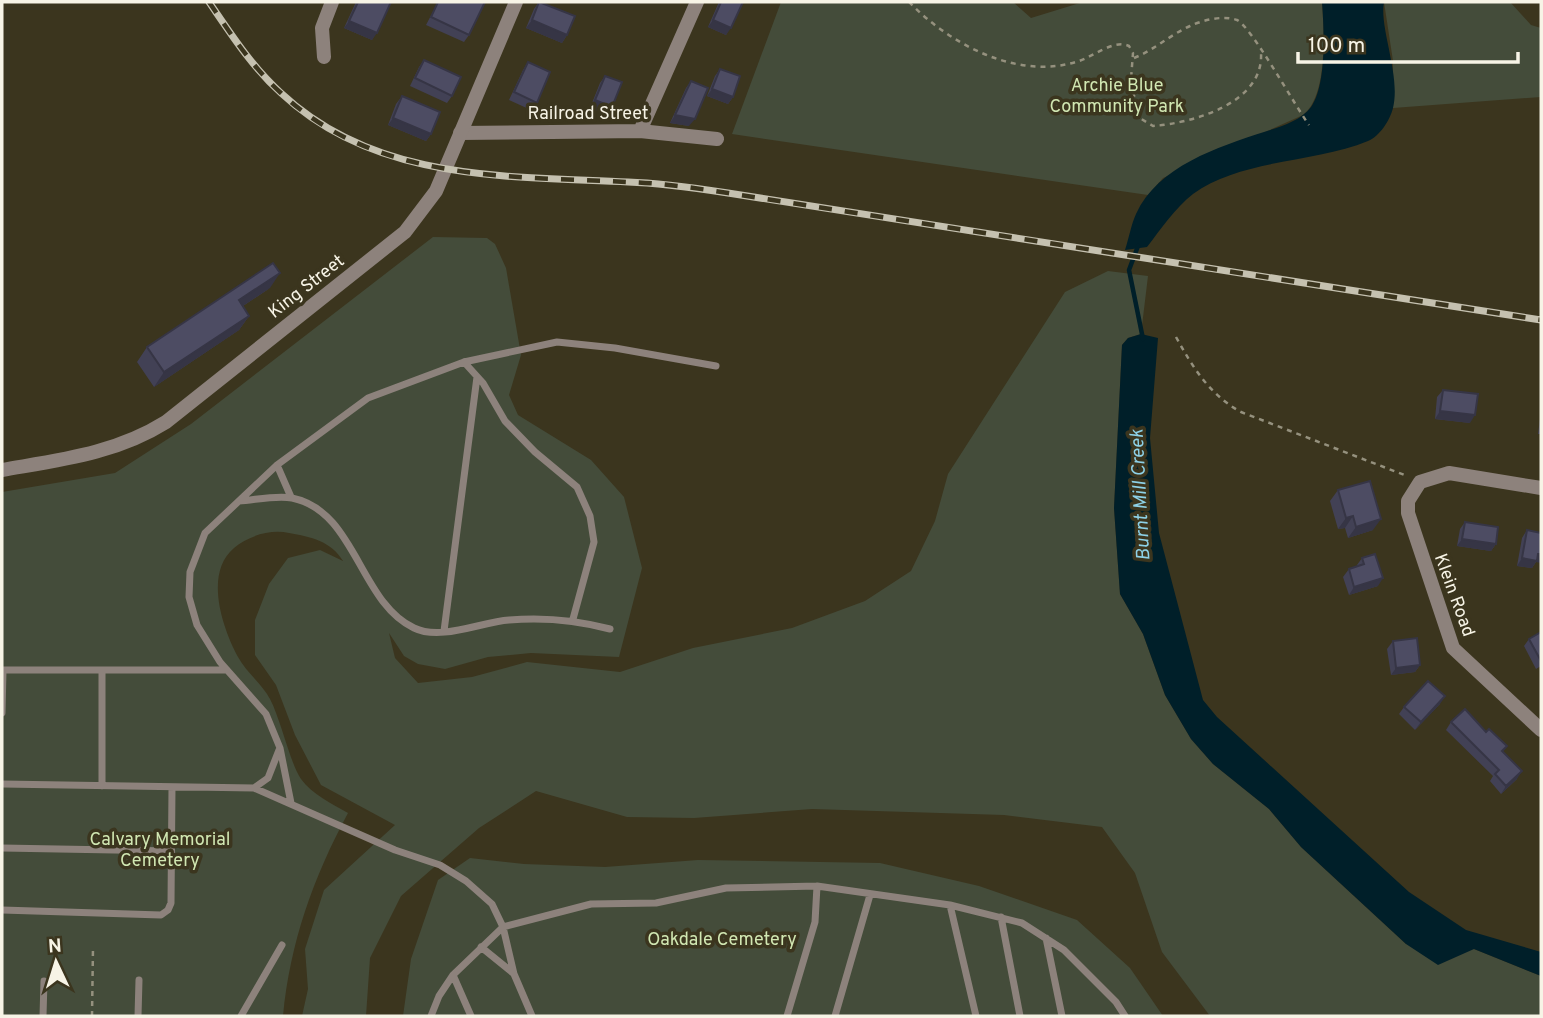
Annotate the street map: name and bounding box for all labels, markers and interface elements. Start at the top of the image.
scale bar [1298,21,1518,65]
text: 100 m [1308,33,1365,60]
park label: Archie Blue Community Park [1050,75,1184,119]
street label: Railroad Street [527,103,649,126]
street label: King Street [264,250,350,324]
water label: Burnt Mill Creek [1126,428,1156,561]
street label: Klein Road [1428,551,1479,640]
park label: Calvary Memorial Cemetery [90,829,230,873]
north arrow [21,927,91,997]
park label: Oakdale Cemetery [647,929,797,952]
text: N [47,935,63,959]

